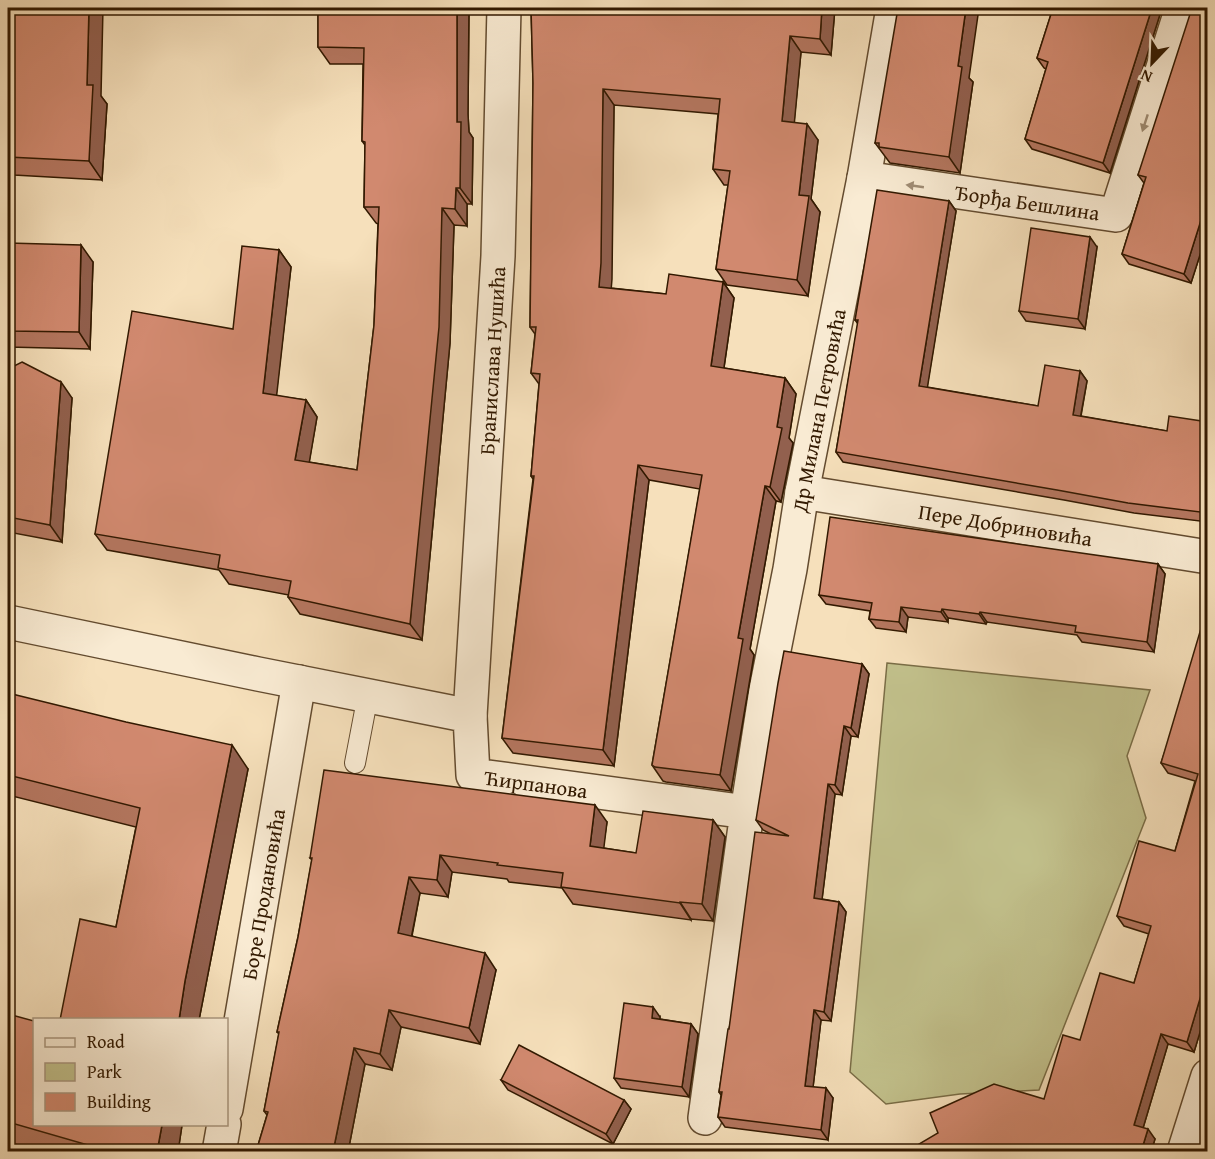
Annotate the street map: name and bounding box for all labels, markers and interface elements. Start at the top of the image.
north arrow [1122,33,1182,93]
text: N [1136,64,1156,90]
one-way arrow [1140,114,1149,132]
street label: Ђорђа Бешлина [953,176,1102,228]
one-way arrow [905,181,924,190]
street label: Бранислава Нушића [470,266,513,456]
street label: Др Милана Петровића [783,306,853,515]
street label: Пере Добриновића [916,495,1094,554]
street label: Ћирпанова [482,761,590,806]
street label: Боре Продановића [233,806,293,982]
legend [33,1018,228,1126]
text: Road [87,1028,125,1055]
text: Park [87,1058,123,1085]
text: Building [87,1088,151,1115]

